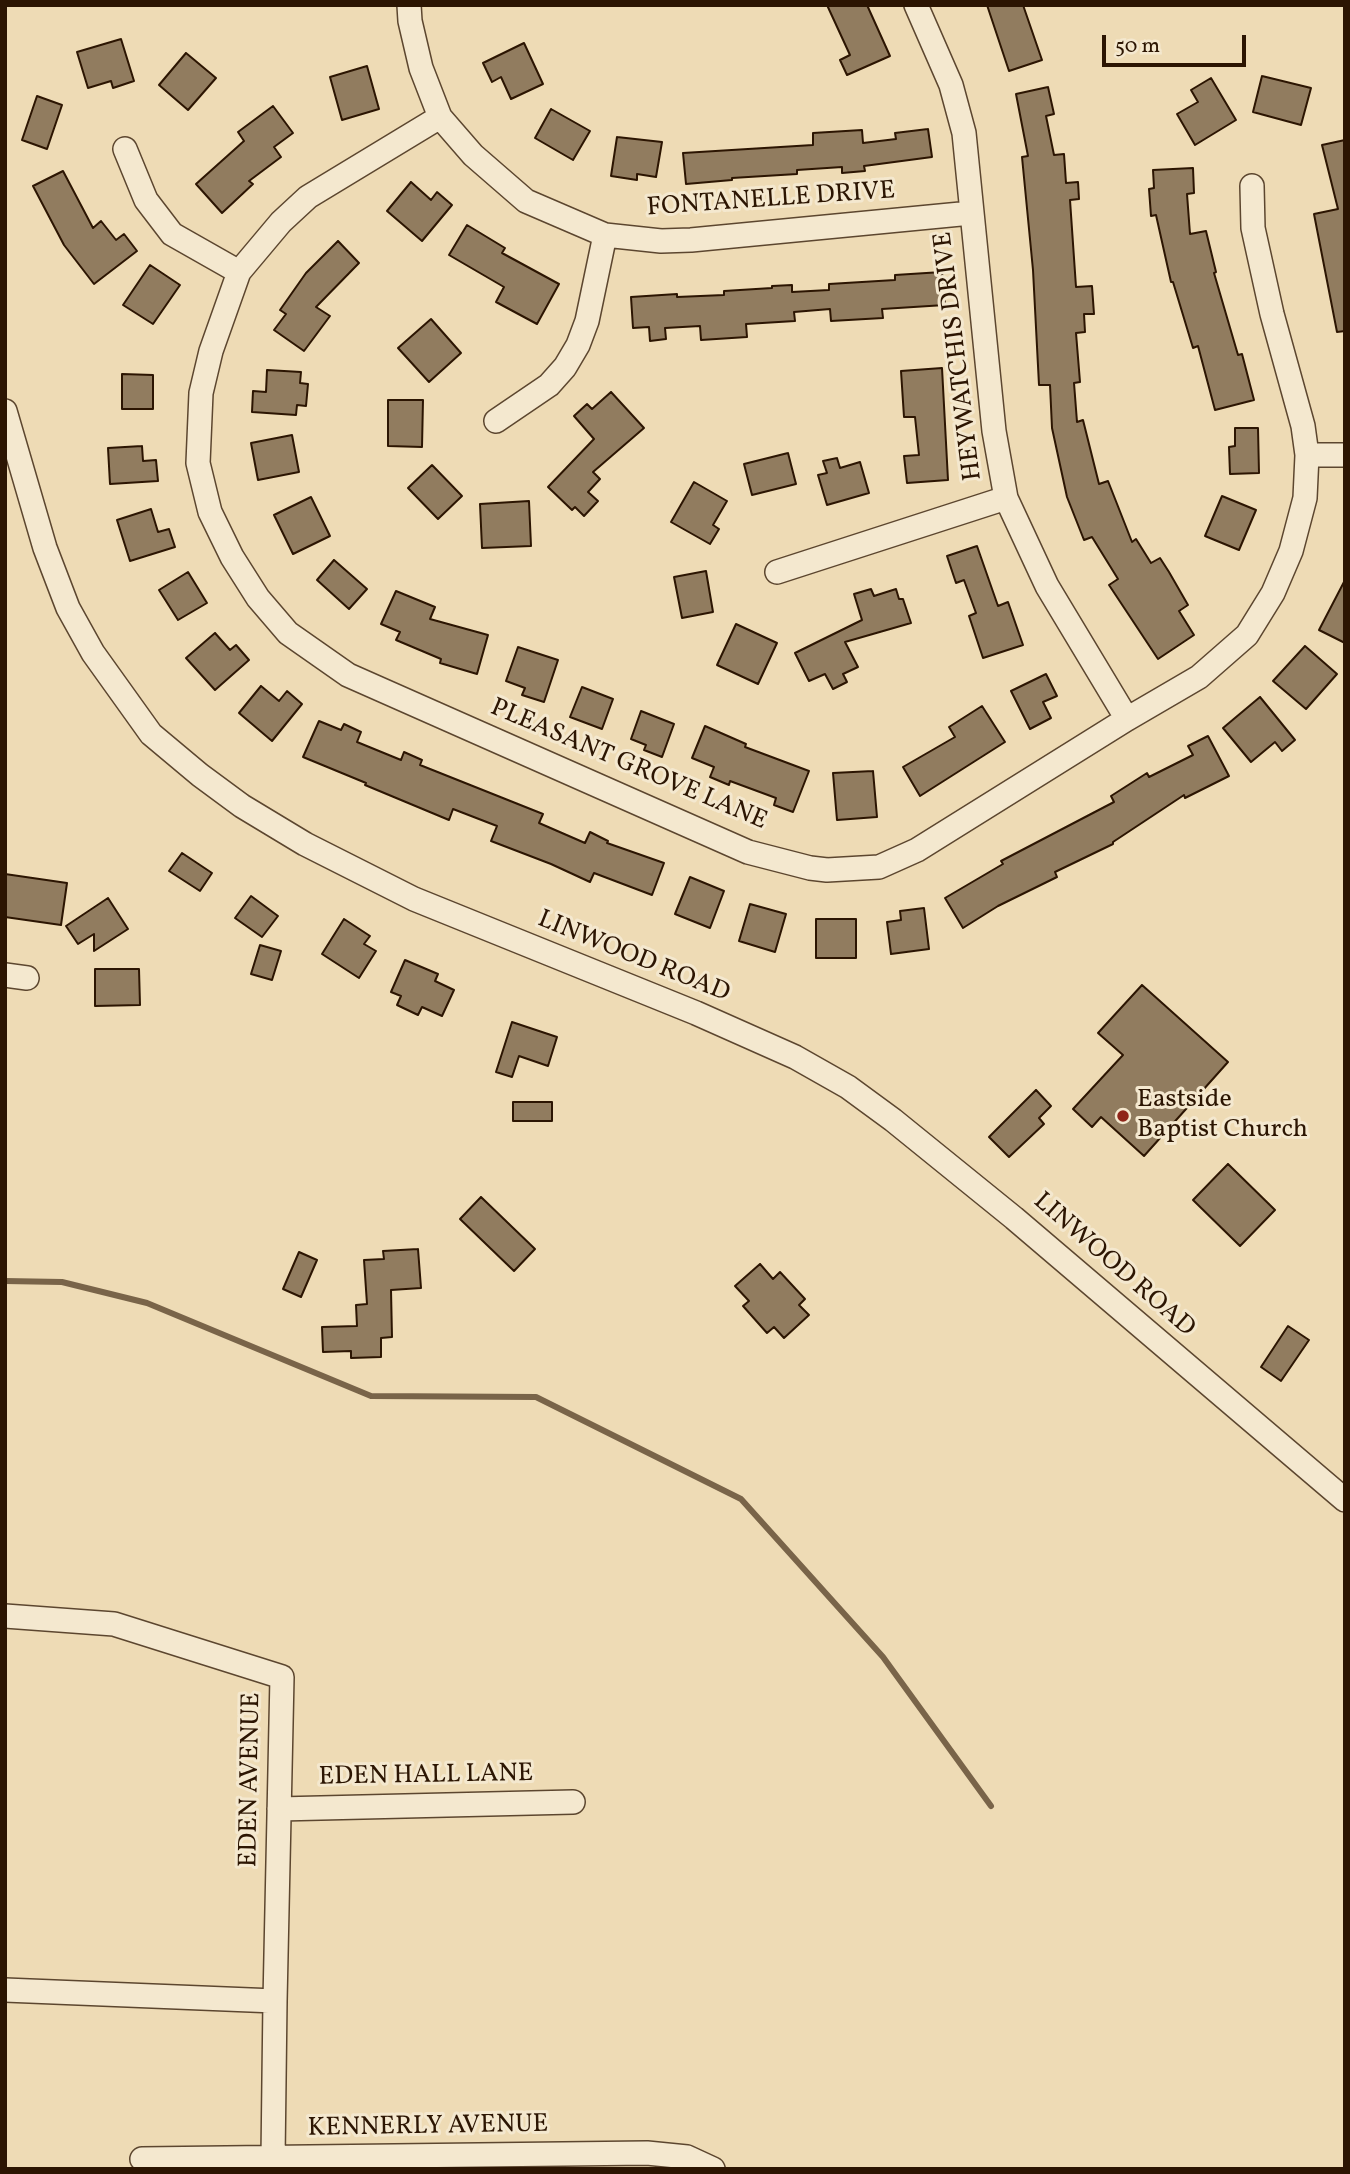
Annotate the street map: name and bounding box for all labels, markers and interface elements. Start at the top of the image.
scale bar [1105,21,1248,65]
text: 50 m [1115,32,1160,61]
street label: FONTANELLE DRIVE [646,177,896,225]
street label: HEYWATCHIS DRIVE [929,230,991,482]
street label: PLEASANT GROVE LANE [485,694,771,838]
street label: LINWOOD ROAD [532,905,734,1011]
place label: Eastside Baptist Church [1137,1085,1308,1146]
marker: Eastside Baptist Church [1115,1108,1131,1124]
street label: LINWOOD ROAD [1026,1187,1200,1345]
street label: EDEN AVENUE [235,1692,269,1868]
street label: EDEN HALL LANE [318,1760,534,1794]
street label: KENNERLY AVENUE [307,2110,549,2146]

